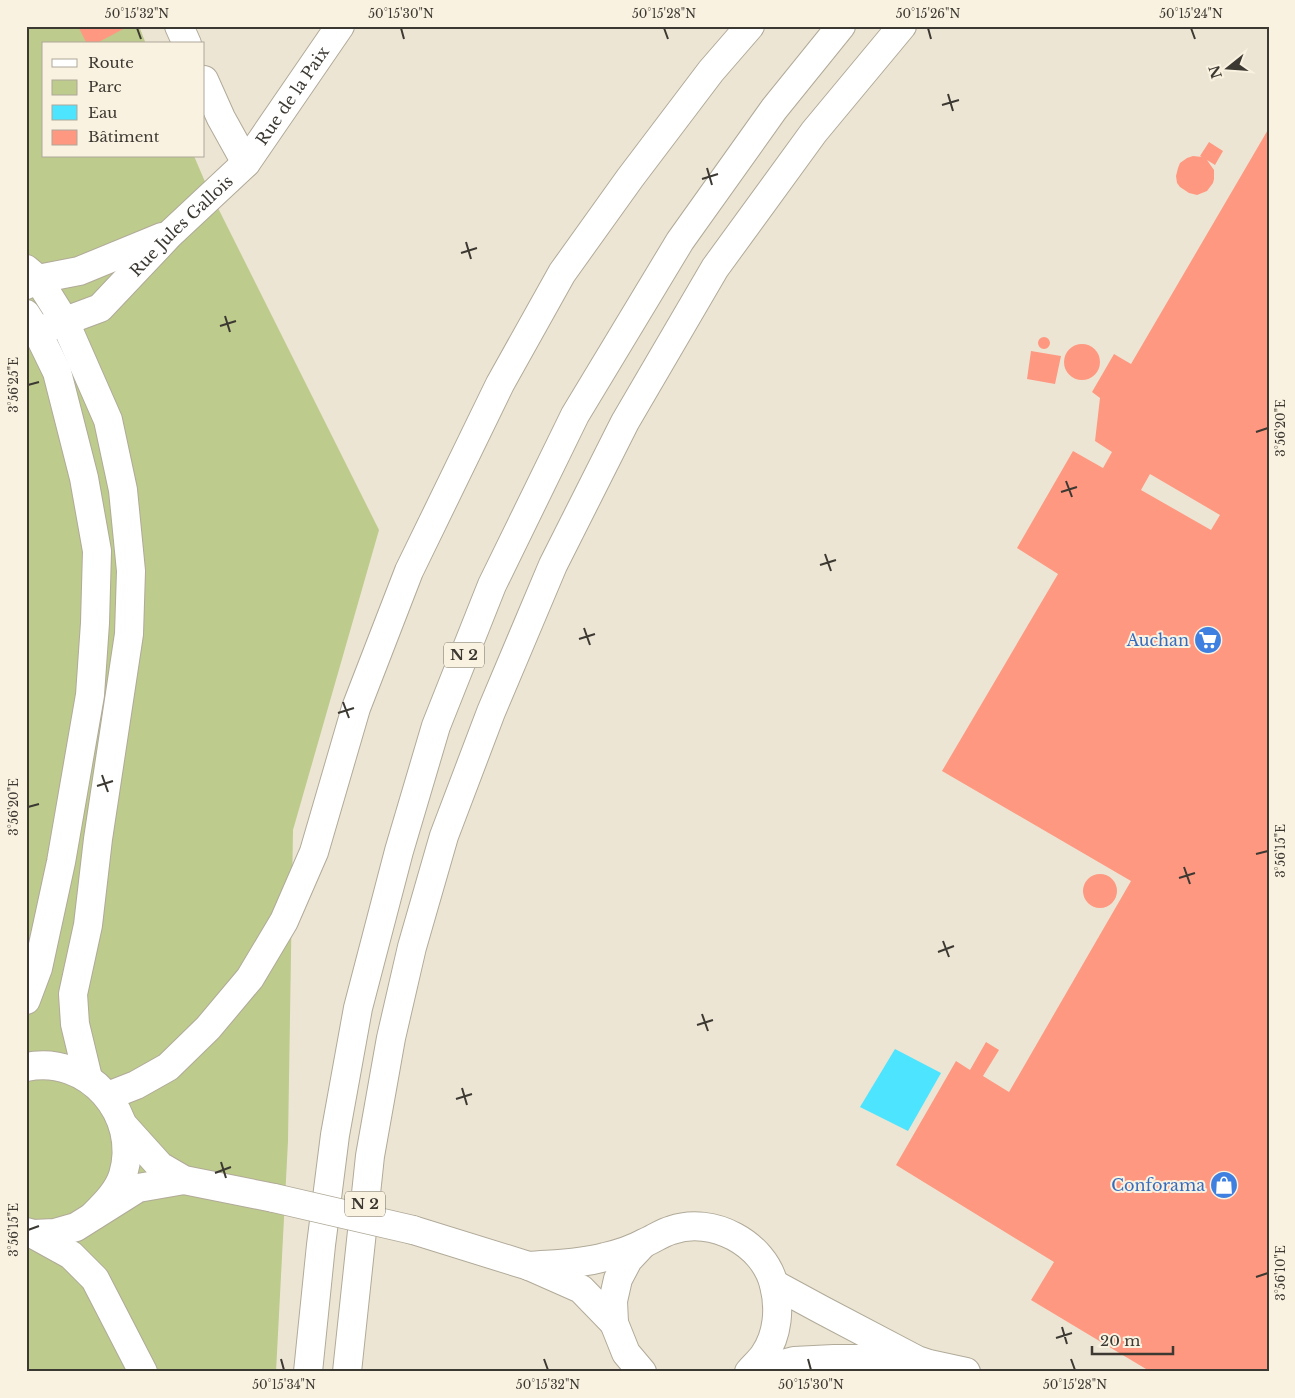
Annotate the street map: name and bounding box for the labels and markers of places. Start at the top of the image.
supermarket icon: Auchan [1193,625,1223,655]
place label: Auchan [1126,630,1189,650]
shop icon: Conforama [1209,1170,1239,1200]
place label: Conforama [1111,1175,1205,1195]

